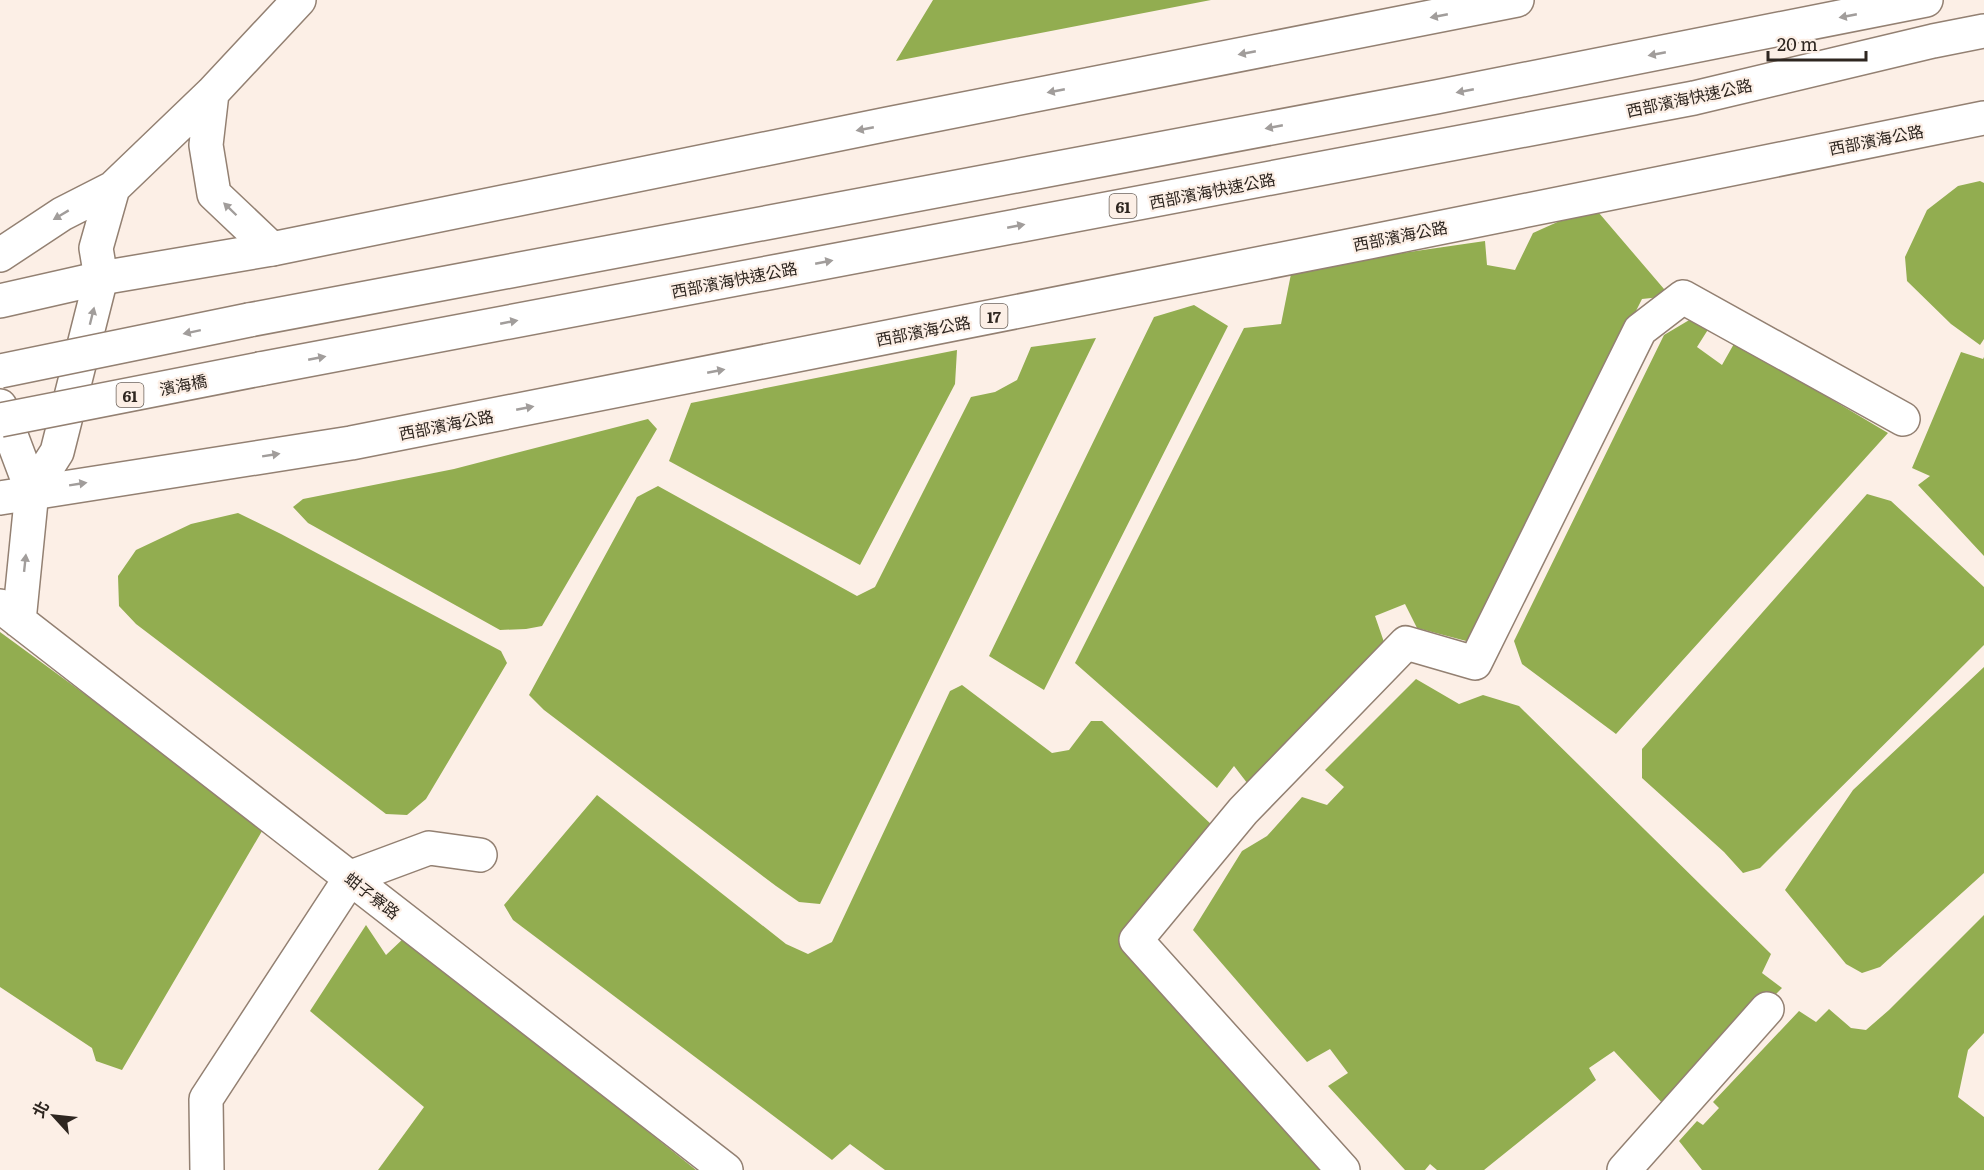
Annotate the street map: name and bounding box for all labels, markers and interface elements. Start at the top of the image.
one-way arrow [1429,12,1448,21]
one-way arrow [1838,12,1857,21]
scale bar [1768,24,1866,62]
text: 20 m [1777,30,1818,57]
one-way arrow [1238,49,1257,58]
one-way arrow [1647,50,1666,59]
street label: 西部濱海快速公路 [1624,72,1754,122]
one-way arrow [1046,87,1065,96]
one-way arrow [1455,87,1474,96]
street label: 西部濱海公路 [1827,118,1925,160]
one-way arrow [1264,123,1283,132]
one-way arrow [855,125,874,134]
street label: 西部濱海快速公路 [1147,166,1277,214]
road number: 61 [1110,194,1136,218]
one-way arrow [222,202,237,216]
one-way arrow [53,210,69,221]
street label: 西部濱海公路 [1351,214,1449,256]
one-way arrow [1007,221,1026,230]
street label: 西部濱海快速公路 [669,255,799,303]
one-way arrow [815,257,834,266]
road number: 17 [980,304,1008,328]
one-way arrow [87,307,97,326]
street label: 西部濱海公路 [874,309,972,351]
one-way arrow [500,317,519,326]
one-way arrow [182,328,201,337]
one-way arrow [308,353,327,362]
one-way arrow [707,366,726,375]
street label: 濱海橋 [157,368,209,400]
road number: 61 [116,383,144,407]
street label: 西部濱海公路 [397,403,495,445]
one-way arrow [516,403,535,412]
one-way arrow [262,450,281,459]
one-way arrow [69,480,88,489]
one-way arrow [20,553,30,572]
street label: 蚶子寮路 [340,866,406,924]
north arrow [24,1086,84,1146]
text: 北 [25,1096,54,1121]

